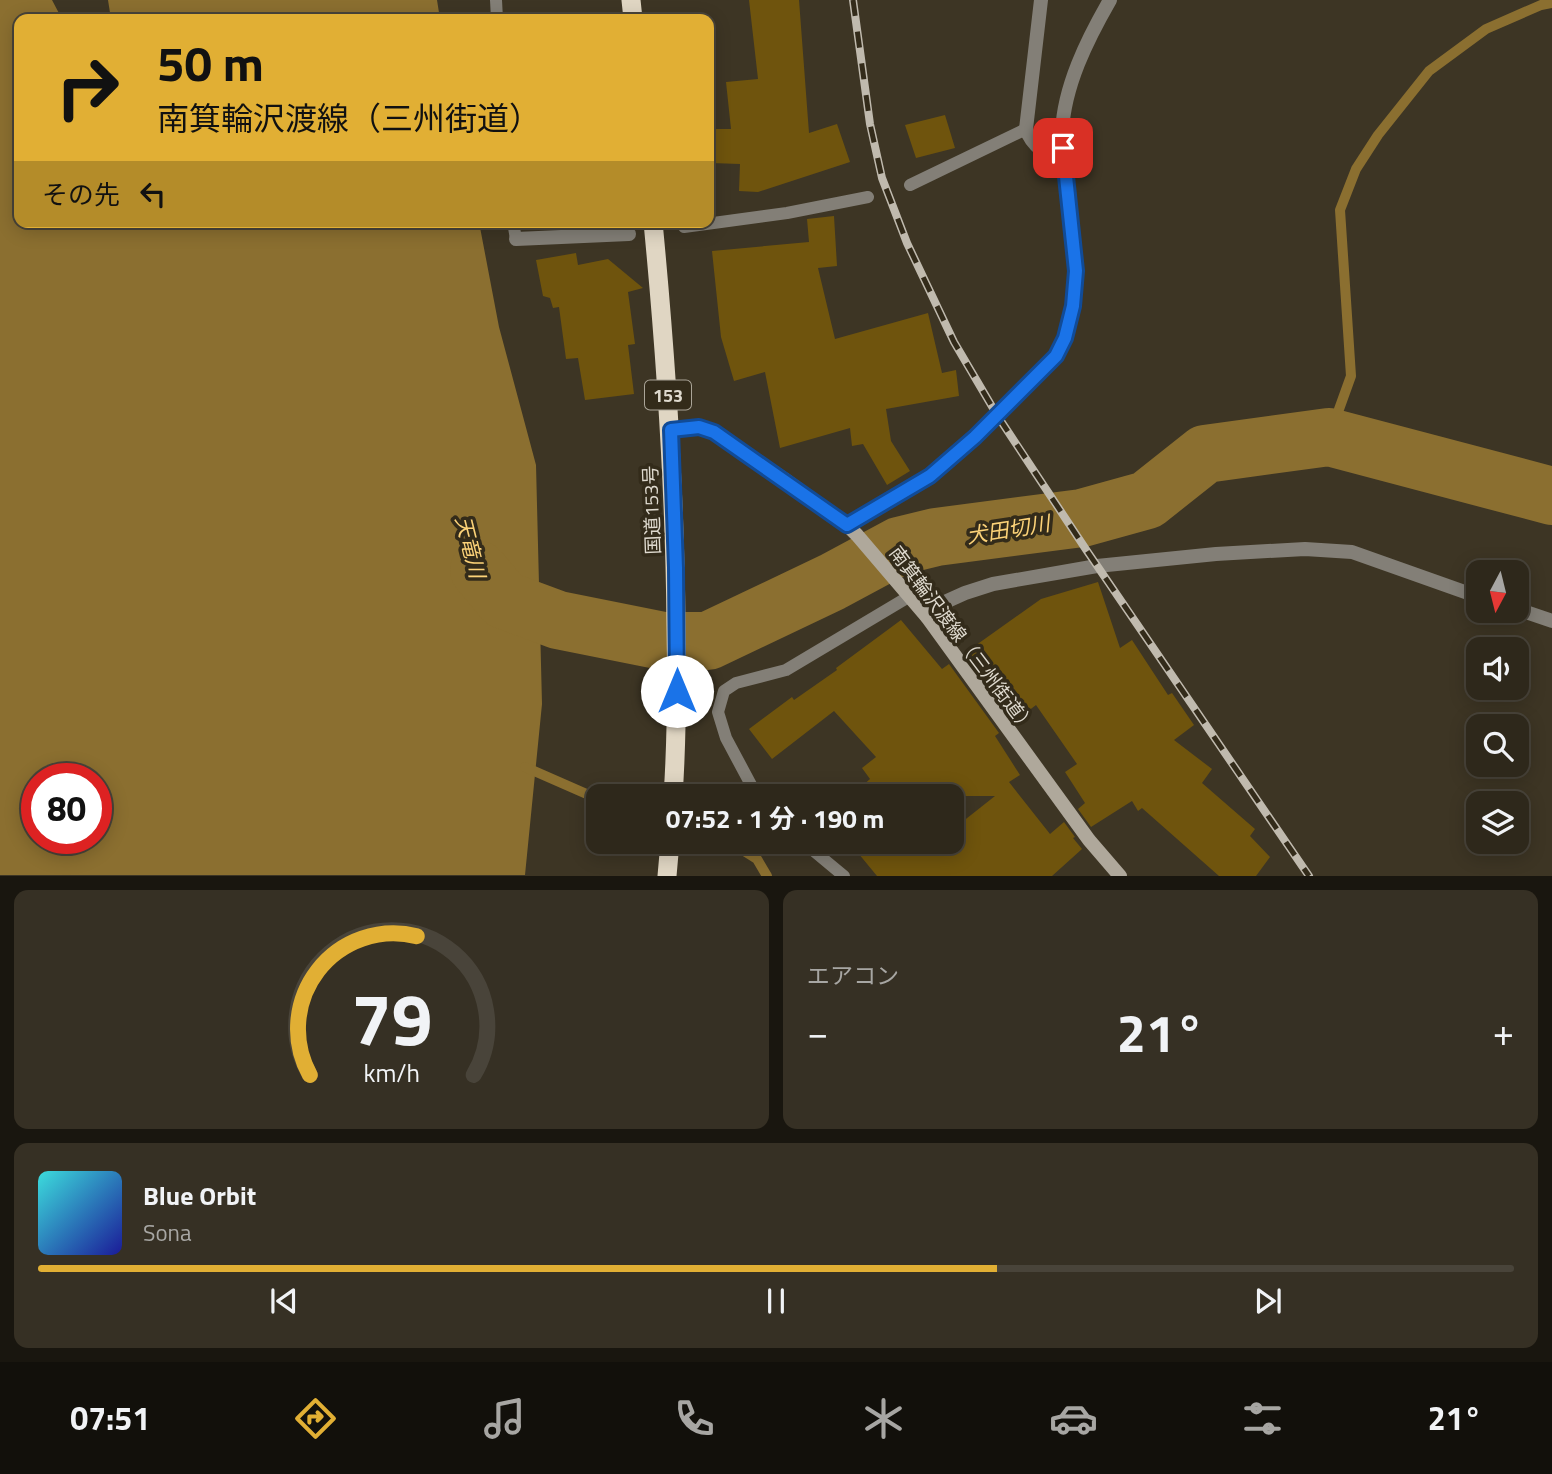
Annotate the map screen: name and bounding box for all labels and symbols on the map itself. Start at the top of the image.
pin [1033,118,1093,178]
road number: 153 [645,380,691,410]
street label: 国道153号 [635,465,667,555]
water label: 犬田切川 [964,506,1054,551]
water label: 天竜川 [448,513,495,583]
street label: 南箕輪沢渡線（三州街道） [883,539,1043,739]
north arrow [1466,560,1530,623]
position arrow [640,654,714,728]
speed limit sign: 80 [21,763,112,854]

